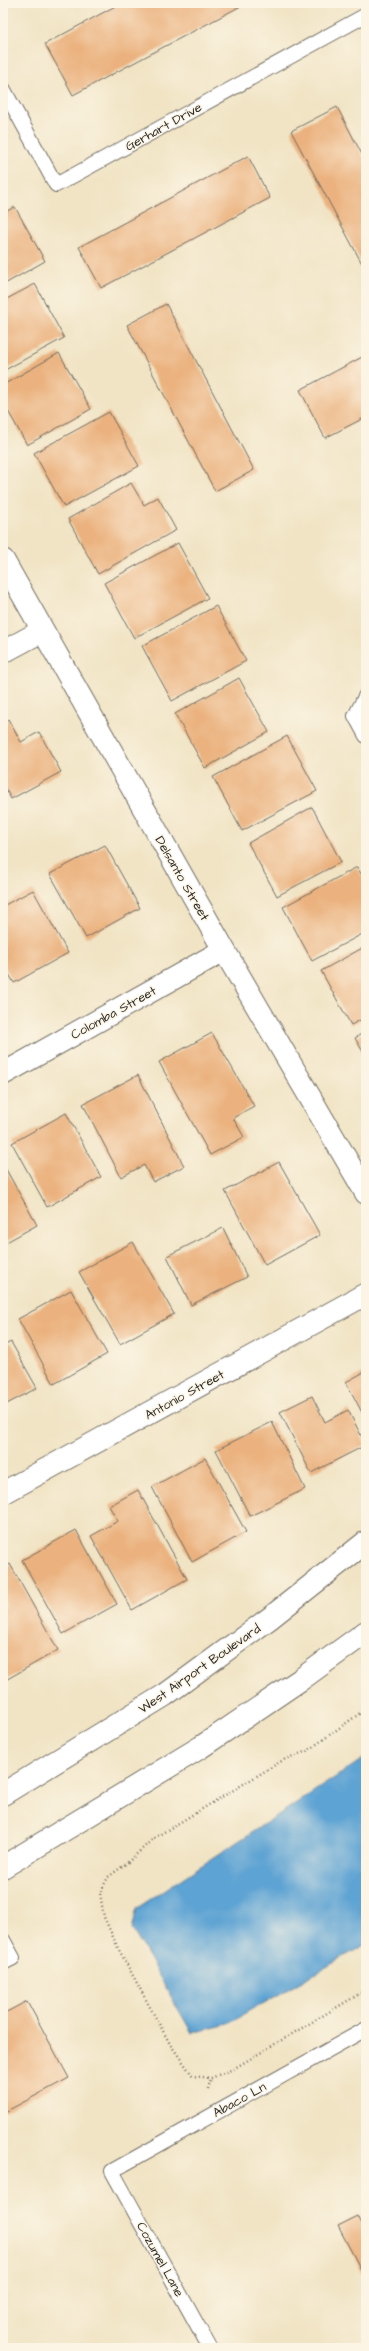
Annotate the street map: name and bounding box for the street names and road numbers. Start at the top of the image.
street label: Gerhart Drive [122,98,205,155]
street label: Delsanto Street [151,833,214,925]
street label: Colomba Street [67,982,160,1044]
street label: Antonio Street [141,1365,228,1424]
street label: West Airport Boulevard [135,1620,265,1718]
street label: Abaco Ln [210,2078,270,2122]
street label: Cozumel Lane [132,2219,188,2300]

